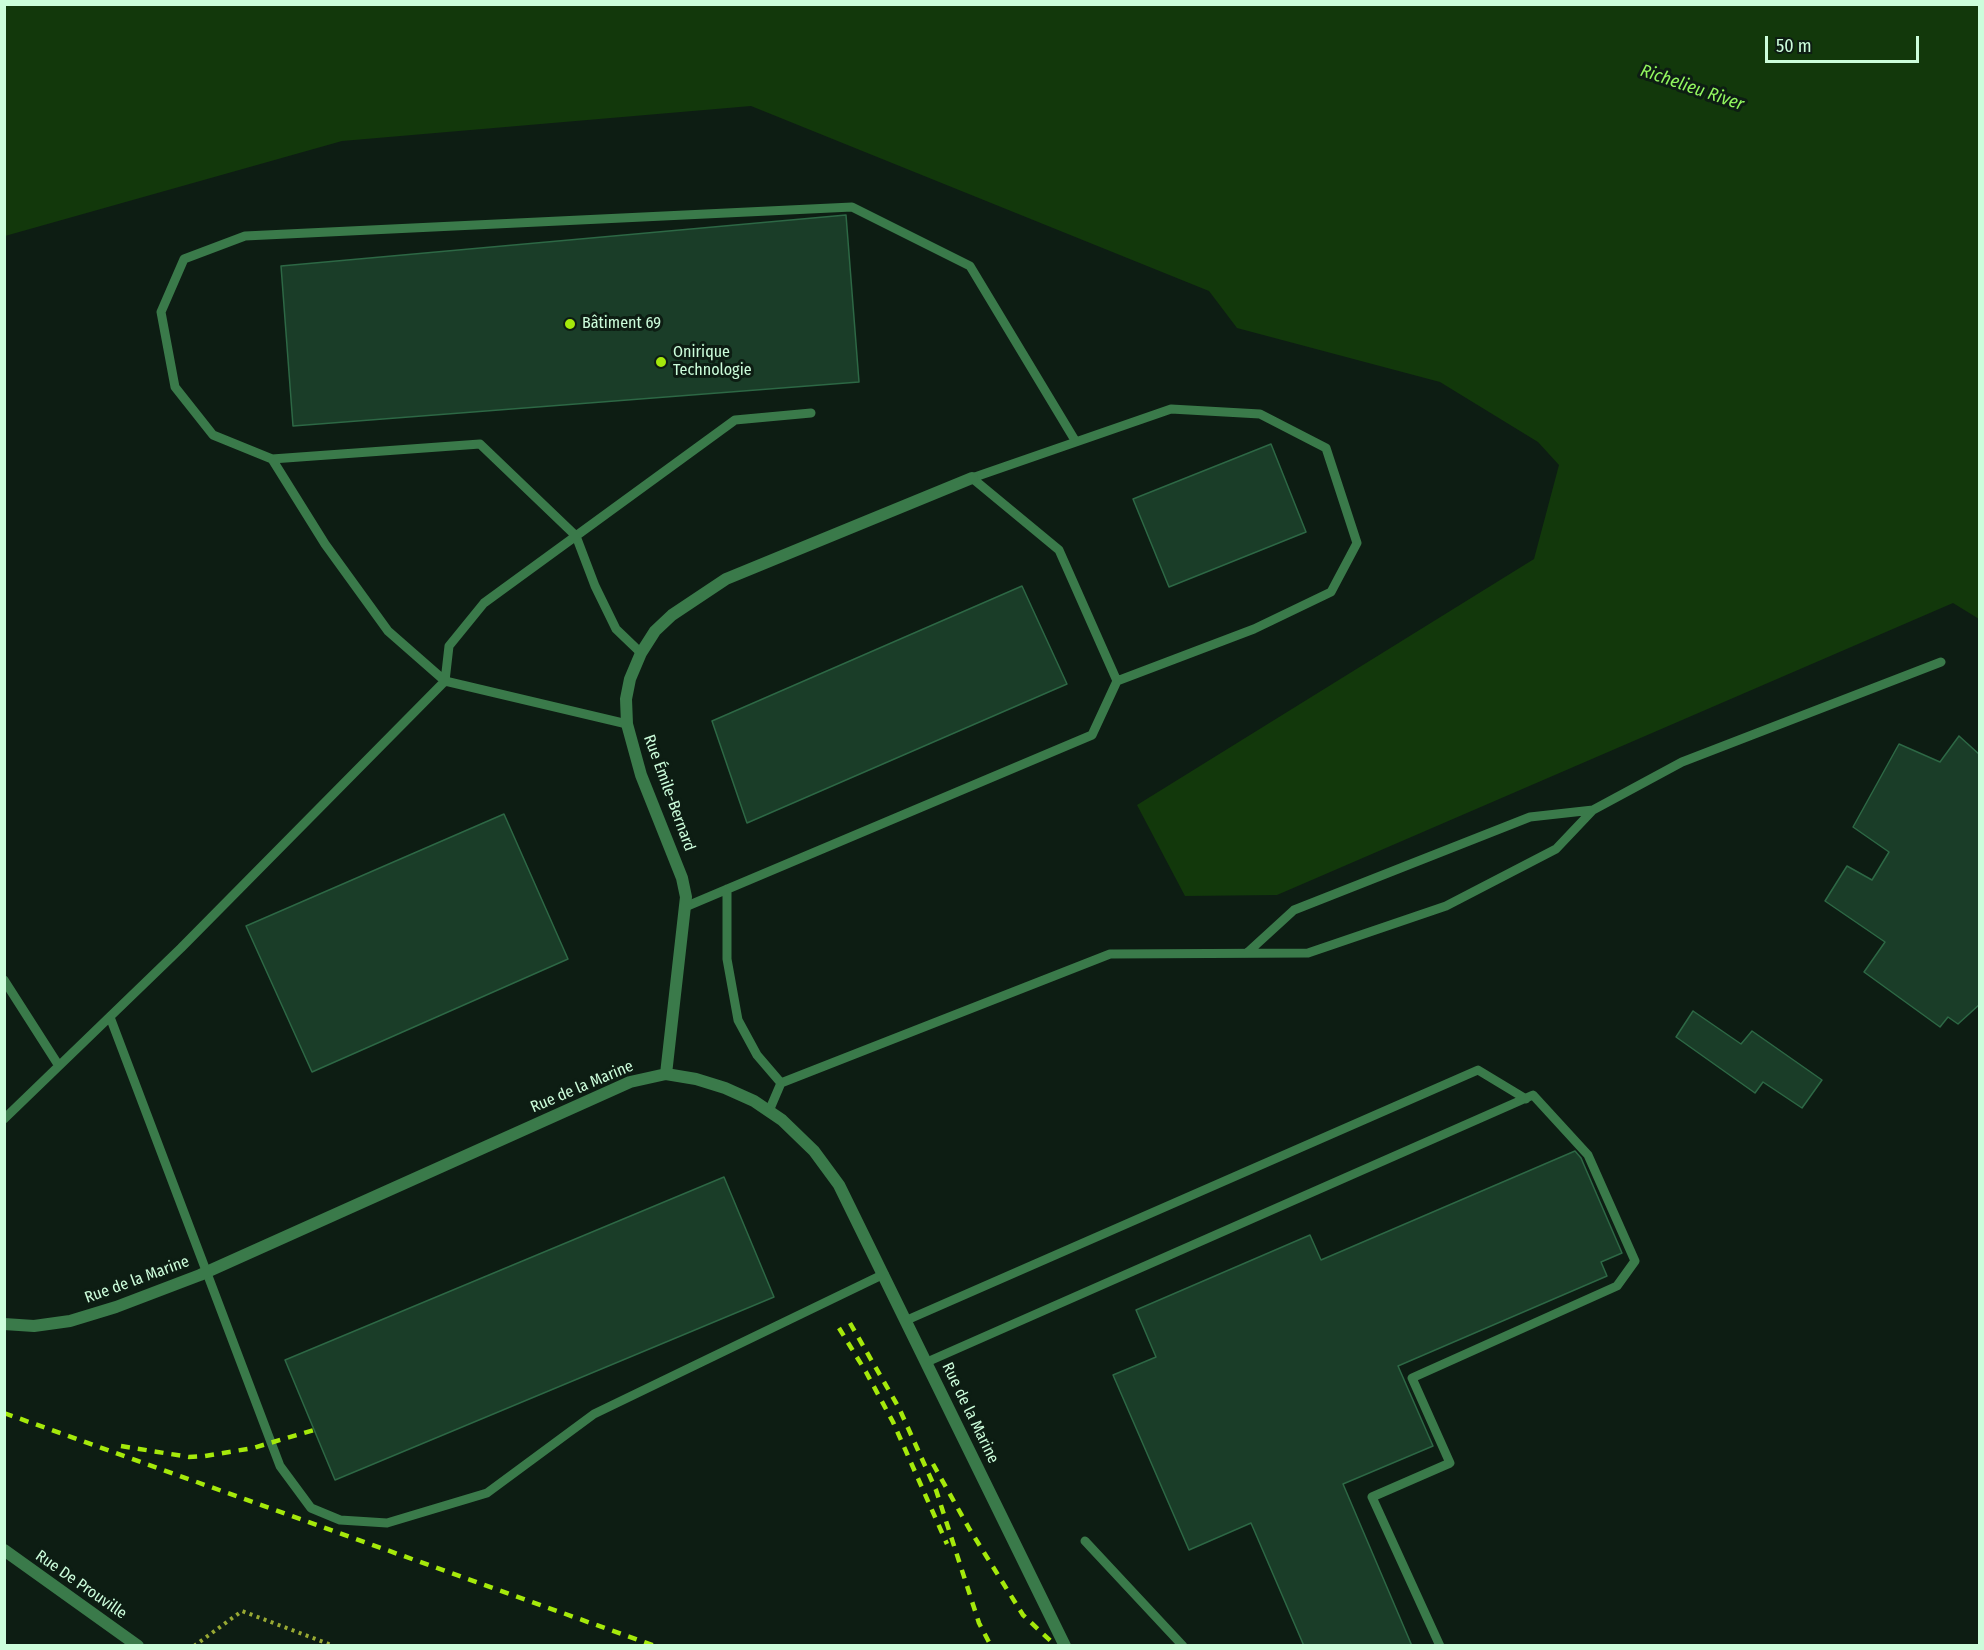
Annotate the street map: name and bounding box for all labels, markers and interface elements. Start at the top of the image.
scale bar [1768,24,1922,62]
text: 50 m [1776,35,1812,57]
water label: Richelieu River [1637,60,1747,116]
place label: Bâtiment 69 [582,314,661,334]
marker: Bâtiment 69 [563,317,577,331]
place label: Onirique Technologie [673,343,752,381]
marker: Onirique Technologie [654,355,668,369]
street label: Rue Émile-Bernard [639,732,699,854]
street label: Rue de la Marine [528,1057,636,1117]
street label: Rue de la Marine [82,1252,192,1308]
street label: Rue de la Marine [937,1359,1003,1467]
street label: Rue De Prouville [32,1546,130,1624]

